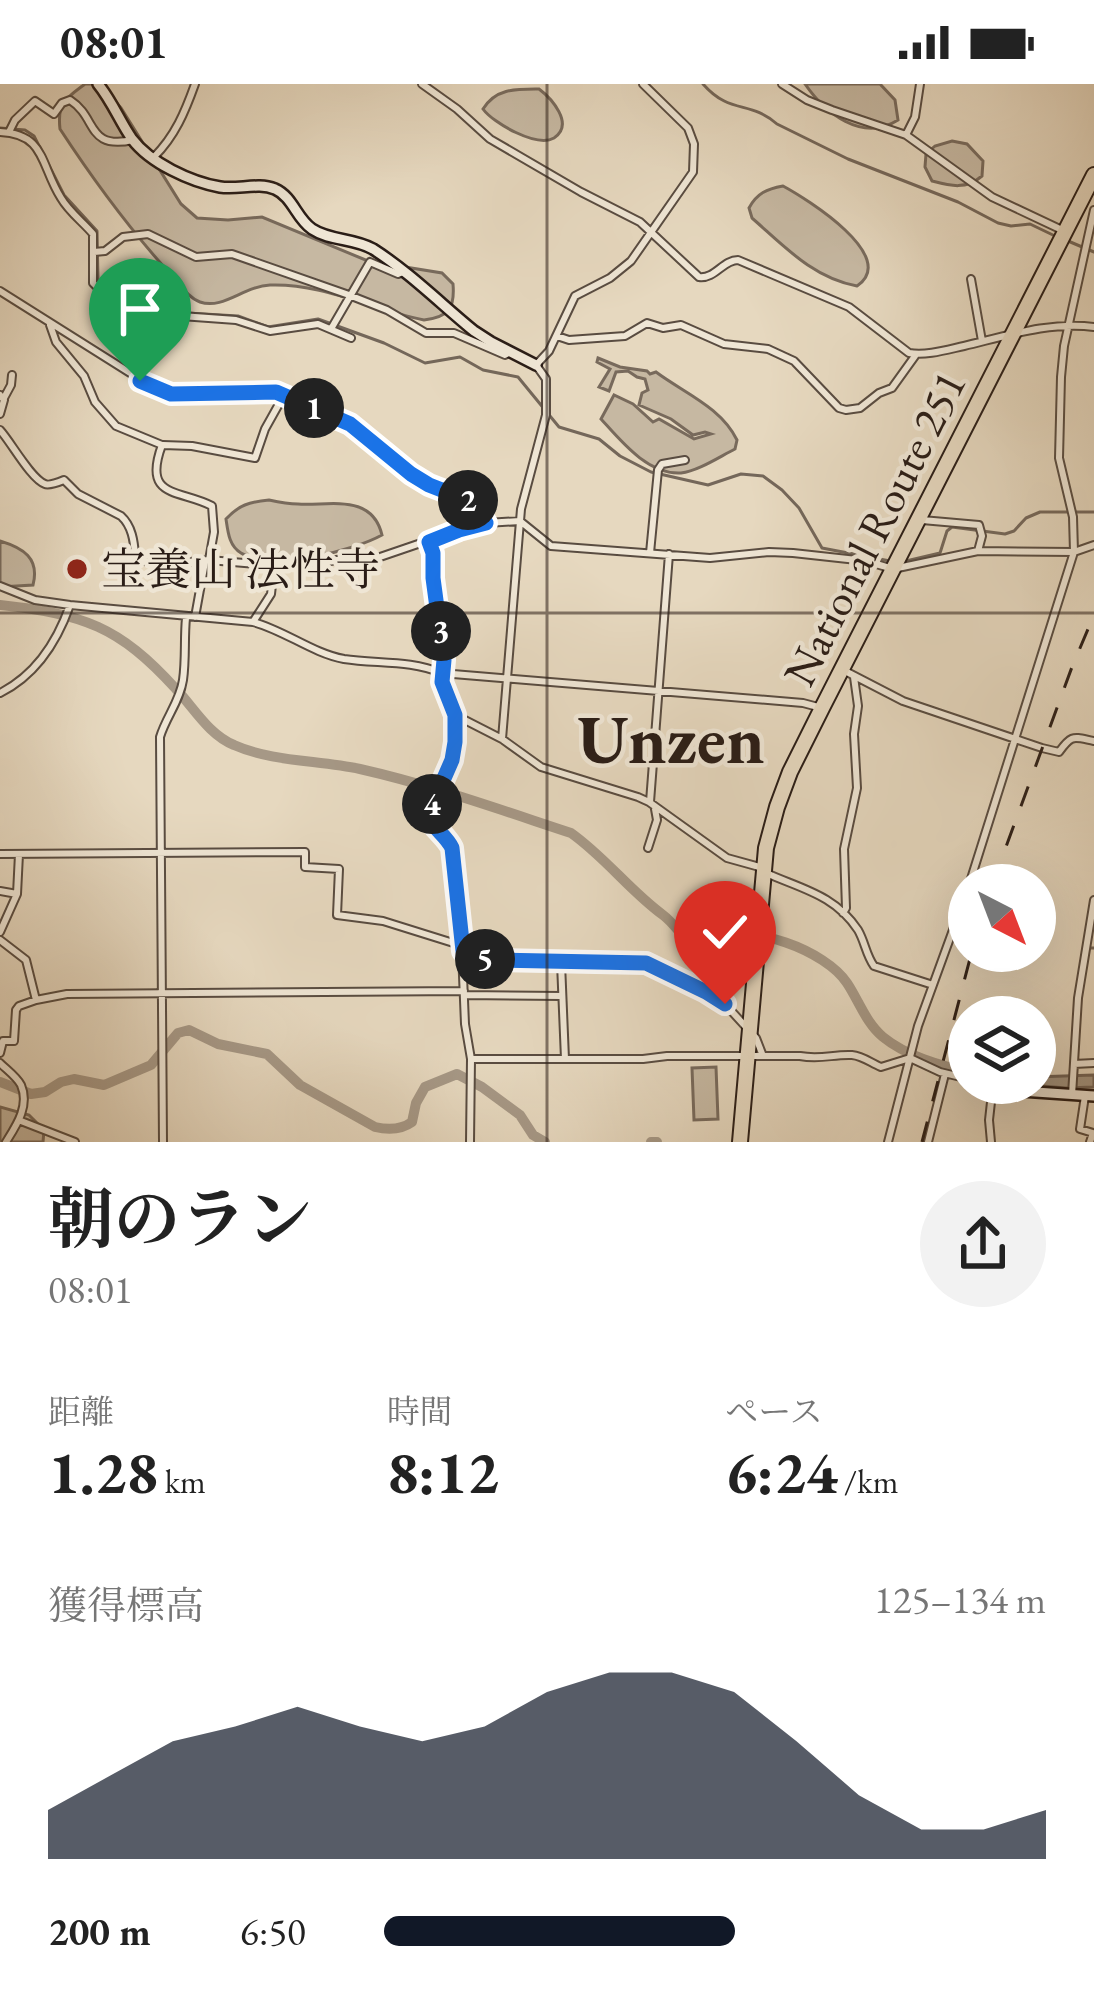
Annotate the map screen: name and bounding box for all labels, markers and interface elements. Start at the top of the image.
text: 08:01 [60,13,168,71]
pin [89,258,191,381]
icon: arrive [107,276,173,342]
street label: National Route 251 [770,361,978,695]
pin: 1 [284,378,344,438]
text: 1 [305,386,323,429]
pin: 2 [438,470,498,530]
text: 2 [459,478,477,521]
place label: 宝養山 法性寺 [101,540,380,598]
marker: 宝養山 法性寺 [64,556,90,582]
pin: 3 [411,601,471,661]
text: 3 [432,609,450,652]
district label: Unzen [577,694,765,784]
pin: 4 [402,774,462,834]
text: 4 [423,782,441,825]
north arrow [948,864,1056,972]
map controls [948,864,1056,1104]
pin [674,881,776,1004]
icon: check [692,899,758,965]
pin: 5 [455,929,515,989]
text: 5 [476,937,494,980]
button: layers [948,996,1056,1104]
text: 朝のラン [48,1176,312,1262]
button: share [920,1181,1046,1307]
text: 08:01 [48,1264,133,1315]
text: 距離 [48,1390,114,1433]
text: 時間 [387,1390,453,1433]
text: ペース [725,1390,823,1433]
text: 1.28 [48,1433,158,1511]
text: 8:12 [387,1433,499,1511]
text: 6:24 [725,1433,837,1511]
text: km [158,1460,206,1503]
text: /km [837,1460,898,1503]
text: 125–134 m [874,1574,1046,1625]
text: 獲得標高 [48,1580,204,1631]
text: 200 m [48,1906,151,1957]
text: 6:50 [240,1906,306,1957]

